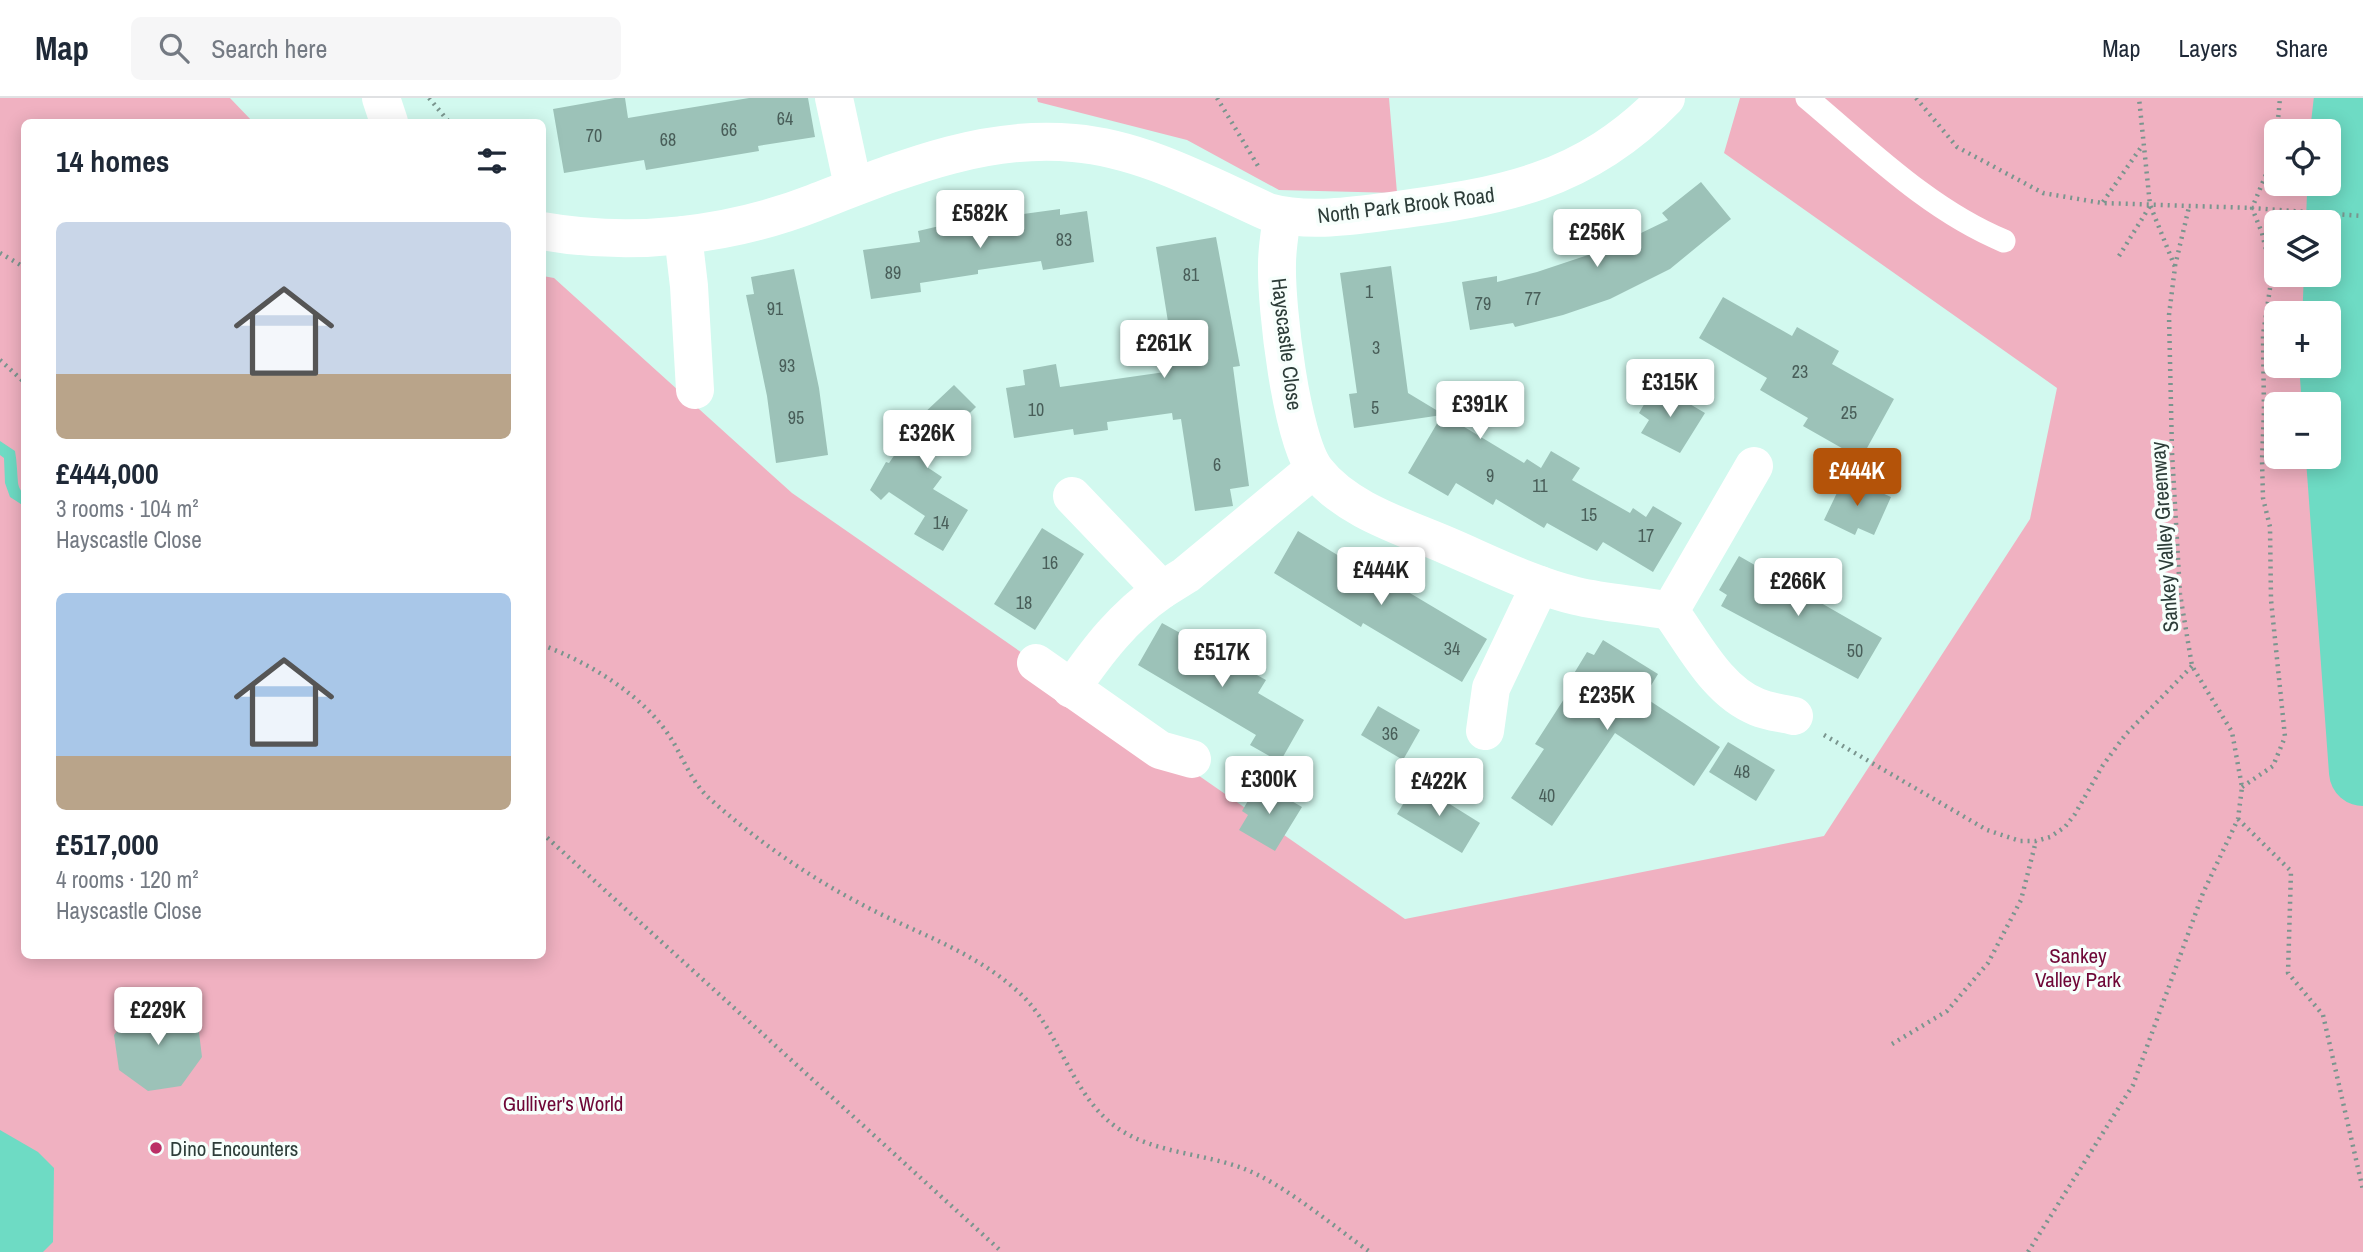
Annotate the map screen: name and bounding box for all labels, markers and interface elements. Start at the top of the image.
search box [131,17,621,80]
text: Map [35,26,89,70]
icon: search [155,29,193,67]
text: Search here [211,31,327,66]
text: Map [2102,32,2140,64]
text: Layers [2178,32,2237,64]
text: Share [2275,32,2328,64]
house number: 64 [777,106,793,131]
house number: 66 [721,117,737,142]
map controls [2264,119,2341,469]
button: locate [2264,119,2341,196]
house number: 70 [586,123,602,148]
house number: 68 [660,127,676,152]
text: 14 homes [56,141,170,181]
icon: filters [473,142,511,180]
street label: North Park Brook Road [1316,180,1496,230]
pin: £582K [931,190,1029,250]
text: £582K [952,197,1008,228]
pin: £256K [1548,209,1646,269]
button: layers [2264,210,2341,287]
text: £256K [1569,216,1625,247]
house number: 83 [1056,227,1072,252]
house number: 89 [885,260,901,285]
house number: 81 [1183,262,1200,287]
icon: home [221,268,347,394]
street label: Hayscastle Close [1265,276,1309,412]
house number: 1 [1365,279,1374,304]
house number: 77 [1525,286,1541,311]
house number: 79 [1475,291,1491,316]
house number: 91 [767,296,784,321]
button: + [2264,301,2341,378]
pin: £261K [1115,320,1213,380]
text: £261K [1136,327,1192,358]
house number: 3 [1372,335,1380,360]
house number: 93 [779,353,795,378]
house number: 23 [1792,359,1808,384]
pin: £315K [1621,360,1719,419]
text: £315K [1642,366,1698,397]
pin: £391K [1431,382,1529,441]
text: £391K [1452,388,1508,419]
button: − [2264,392,2341,469]
house number: 5 [1371,395,1379,420]
house number: 10 [1028,397,1044,422]
house number: 25 [1841,400,1857,425]
house number: 95 [788,405,804,430]
pin: £326K [878,410,976,470]
text: £326K [899,417,955,448]
street label: Sankey Valley Greenway [2143,440,2185,633]
pin: £444K [1808,448,1906,508]
house number: 6 [1213,452,1221,477]
text: £444,000 [56,453,159,493]
text: £444K [1829,455,1885,486]
house number: 9 [1486,463,1494,488]
house number: 11 [1532,473,1548,498]
text: 3 rooms · 104 m² [56,493,199,524]
house number: 15 [1581,502,1597,527]
house number: 14 [933,510,949,535]
house number: 17 [1638,523,1654,548]
text: Hayscastle Close [56,524,202,555]
pin: £444K [1332,547,1430,607]
house number: 16 [1042,550,1058,575]
text: £444K [1353,554,1409,585]
pin: £266K [1749,559,1847,618]
text: £266K [1770,565,1826,596]
house number: 18 [1016,590,1032,615]
pin: £517K [1173,630,1271,689]
text: £517K [1194,636,1250,667]
house number: 34 [1444,636,1460,661]
house number: 50 [1847,638,1863,663]
icon: home [221,639,347,765]
pin: £235K [1558,672,1656,732]
text: £235K [1579,679,1635,710]
house number: 36 [1382,721,1398,746]
pin: £300K [1220,756,1318,816]
pin: £422K [1390,758,1488,818]
house number: 48 [1734,759,1750,784]
text: £300K [1241,763,1297,794]
text: £422K [1411,765,1467,796]
house number: 40 [1539,783,1555,808]
text: £517,000 [56,824,159,864]
text: 4 rooms · 120 m² [56,864,199,895]
text: Hayscastle Close [56,895,202,926]
park label: Sankey Valley Park [2035,941,2121,994]
pin: £229K [109,988,207,1047]
text: £229K [130,994,186,1025]
park label: Gulliver's World [503,1089,623,1118]
place label: Dino Encounters [170,1134,298,1163]
marker: Dino Encounters [148,1140,164,1156]

